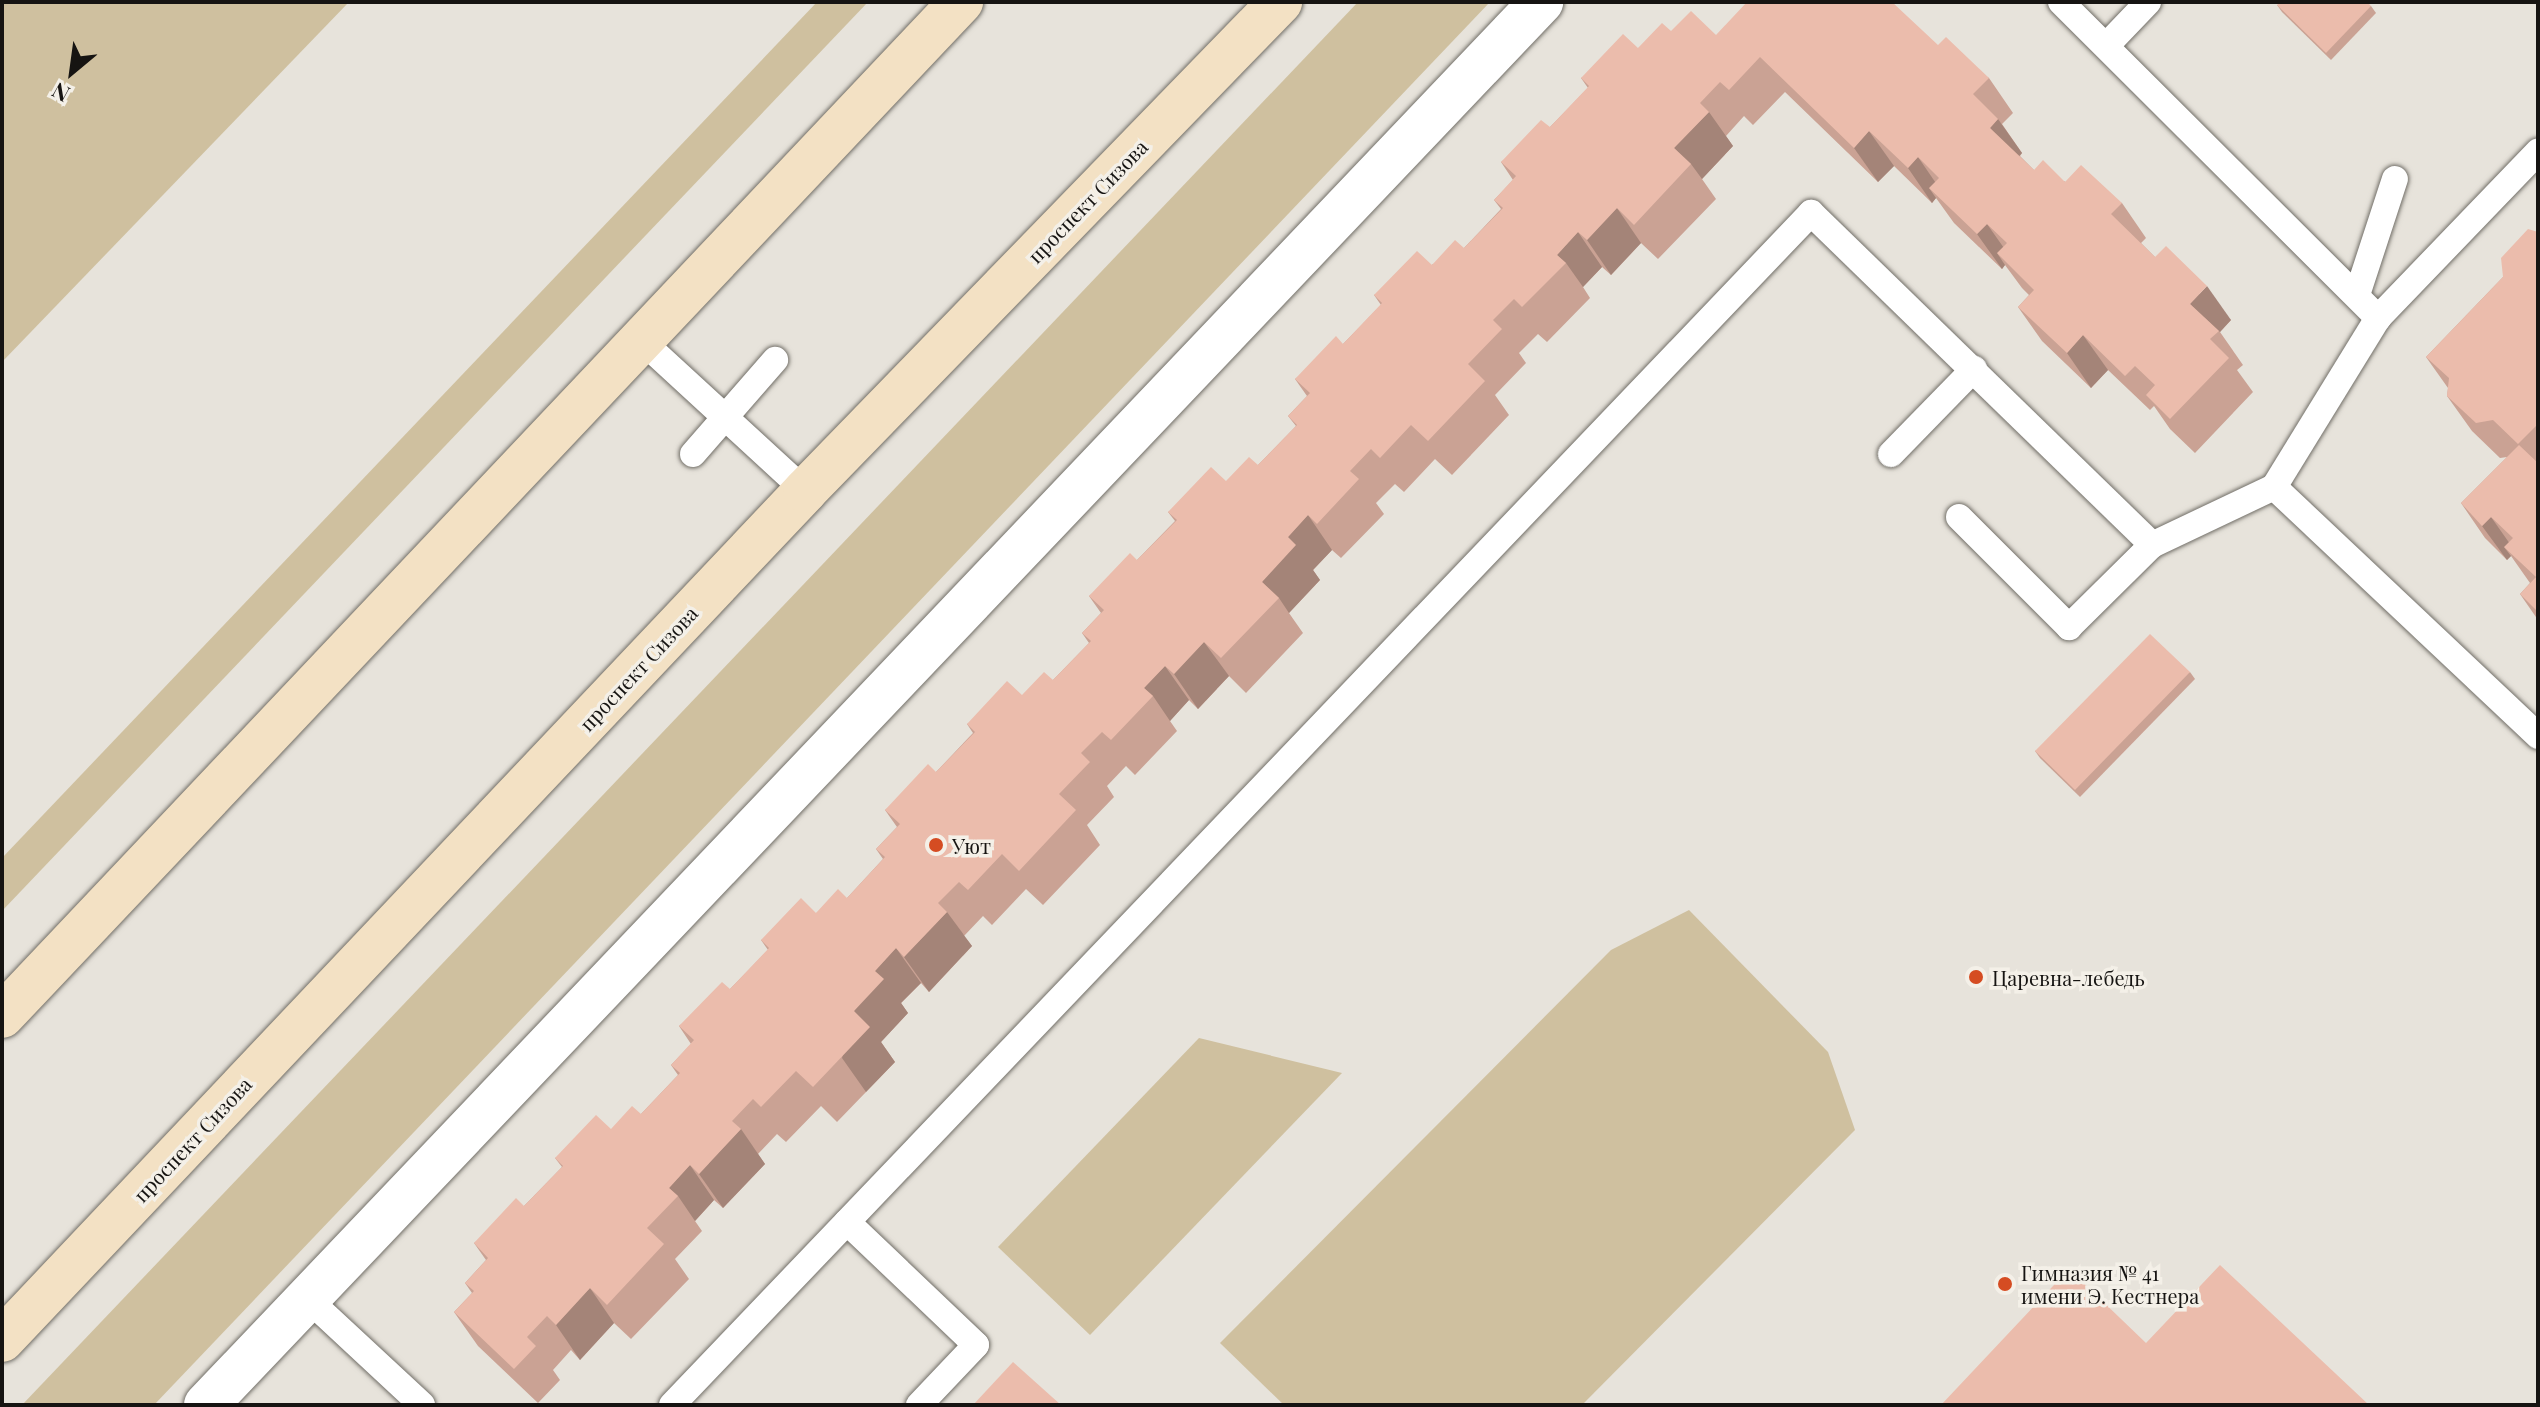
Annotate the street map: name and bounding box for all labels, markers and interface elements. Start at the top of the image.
north arrow [32,32,112,112]
text: N [46,76,75,110]
street label: проспект Сизова [1022,134,1152,268]
street label: проспект Сизова [574,601,702,735]
place label: Уют [952,833,991,857]
marker: Уют [927,836,945,854]
place label: Царевна-лебедь [1992,965,2145,989]
marker: Царевна-лебедь [1967,968,1985,986]
street label: проспект Сизова [128,1072,256,1206]
place label: Гимназия № 41 имени Э. Кестнера [2021,1260,2199,1307]
marker: Гимназия № 41 имени Э. Кестнера [1996,1275,2014,1293]

